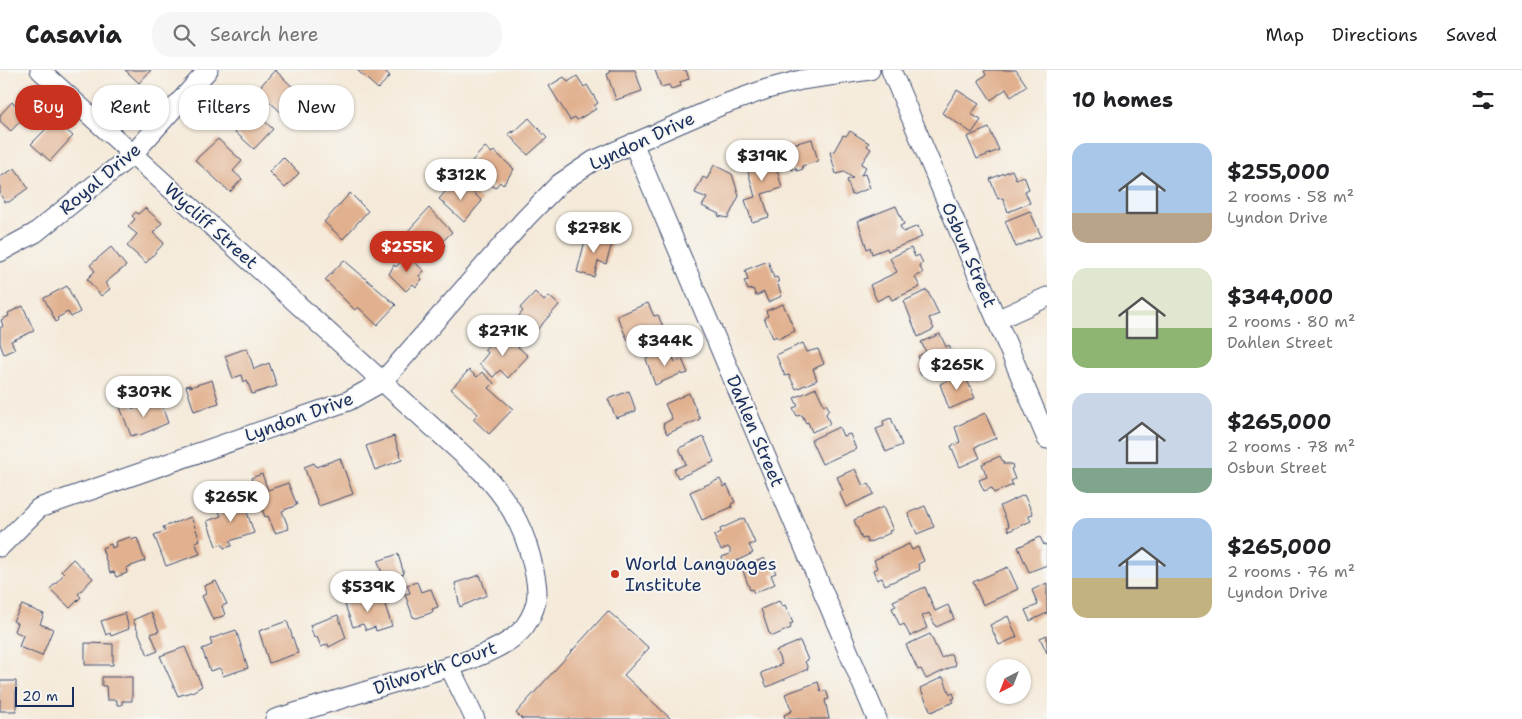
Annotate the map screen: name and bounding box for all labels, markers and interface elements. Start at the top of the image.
search box [152,12,502,57]
text: Casavia [25,19,122,51]
icon: search [170,21,198,49]
text: Search here [210,22,318,47]
text: Map [1266,23,1304,47]
text: Directions [1332,23,1418,47]
text: Saved [1446,23,1497,47]
chip: Buy [15,85,82,130]
chip: Rent [92,85,169,130]
chip: Filters [179,85,269,130]
chip: New [279,85,354,130]
text: 10 homes [1072,86,1173,114]
icon: filters [1469,86,1497,114]
street label: Lyndon Drive [585,106,699,176]
street label: Royal Drive [54,138,146,220]
pin: $319K [727,140,797,182]
text: $319K [737,145,787,166]
pin: $312K [426,158,496,201]
text: $255,000 [1227,158,1330,186]
icon: home [1112,163,1172,223]
text: $312K [436,164,486,185]
street label: Wycliff Street [159,177,263,275]
text: 2 rooms · 58 m² [1227,186,1354,207]
street label: Osbun Street [936,199,1002,312]
text: Lyndon Drive [1227,207,1328,228]
pin: $278K [559,212,629,254]
text: $278K [567,217,621,238]
pin: $255K [372,230,442,273]
text: $255K [381,236,433,257]
text: $344,000 [1227,283,1333,311]
icon: home [1112,288,1172,348]
text: 2 rooms · 80 m² [1227,311,1355,332]
pin: $271K [468,314,538,357]
text: $271K [478,320,528,341]
pin: $344K [630,324,700,367]
text: $344K [637,330,693,351]
text: Dahlen Street [1227,332,1333,353]
pin: $265K [922,348,992,391]
text: $265K [930,354,984,375]
street label: Dahlen Street [721,371,789,491]
pin: $307K [109,376,179,418]
text: $307K [117,381,171,402]
street label: Lyndon Drive [241,386,357,448]
text: $265,000 [1227,408,1331,436]
icon: home [1112,413,1172,473]
text: 2 rooms · 78 m² [1227,436,1355,457]
text: Osbun Street [1227,457,1327,478]
pin: $265K [196,480,266,523]
text: $265K [204,486,258,507]
text: $265,000 [1227,533,1331,561]
icon: home [1112,538,1172,598]
place label: World Languages Institute [625,552,777,597]
text: 2 rooms · 76 m² [1227,561,1355,582]
marker: World Languages Institute [609,568,621,580]
pin: $539K [333,570,403,613]
text: $539K [341,576,395,597]
text: Lyndon Drive [1227,582,1328,603]
street label: Dilworth Court [370,636,500,700]
north arrow [986,659,1031,704]
map controls [986,659,1031,704]
scale bar [15,684,74,707]
text: 20 m [22,687,58,705]

